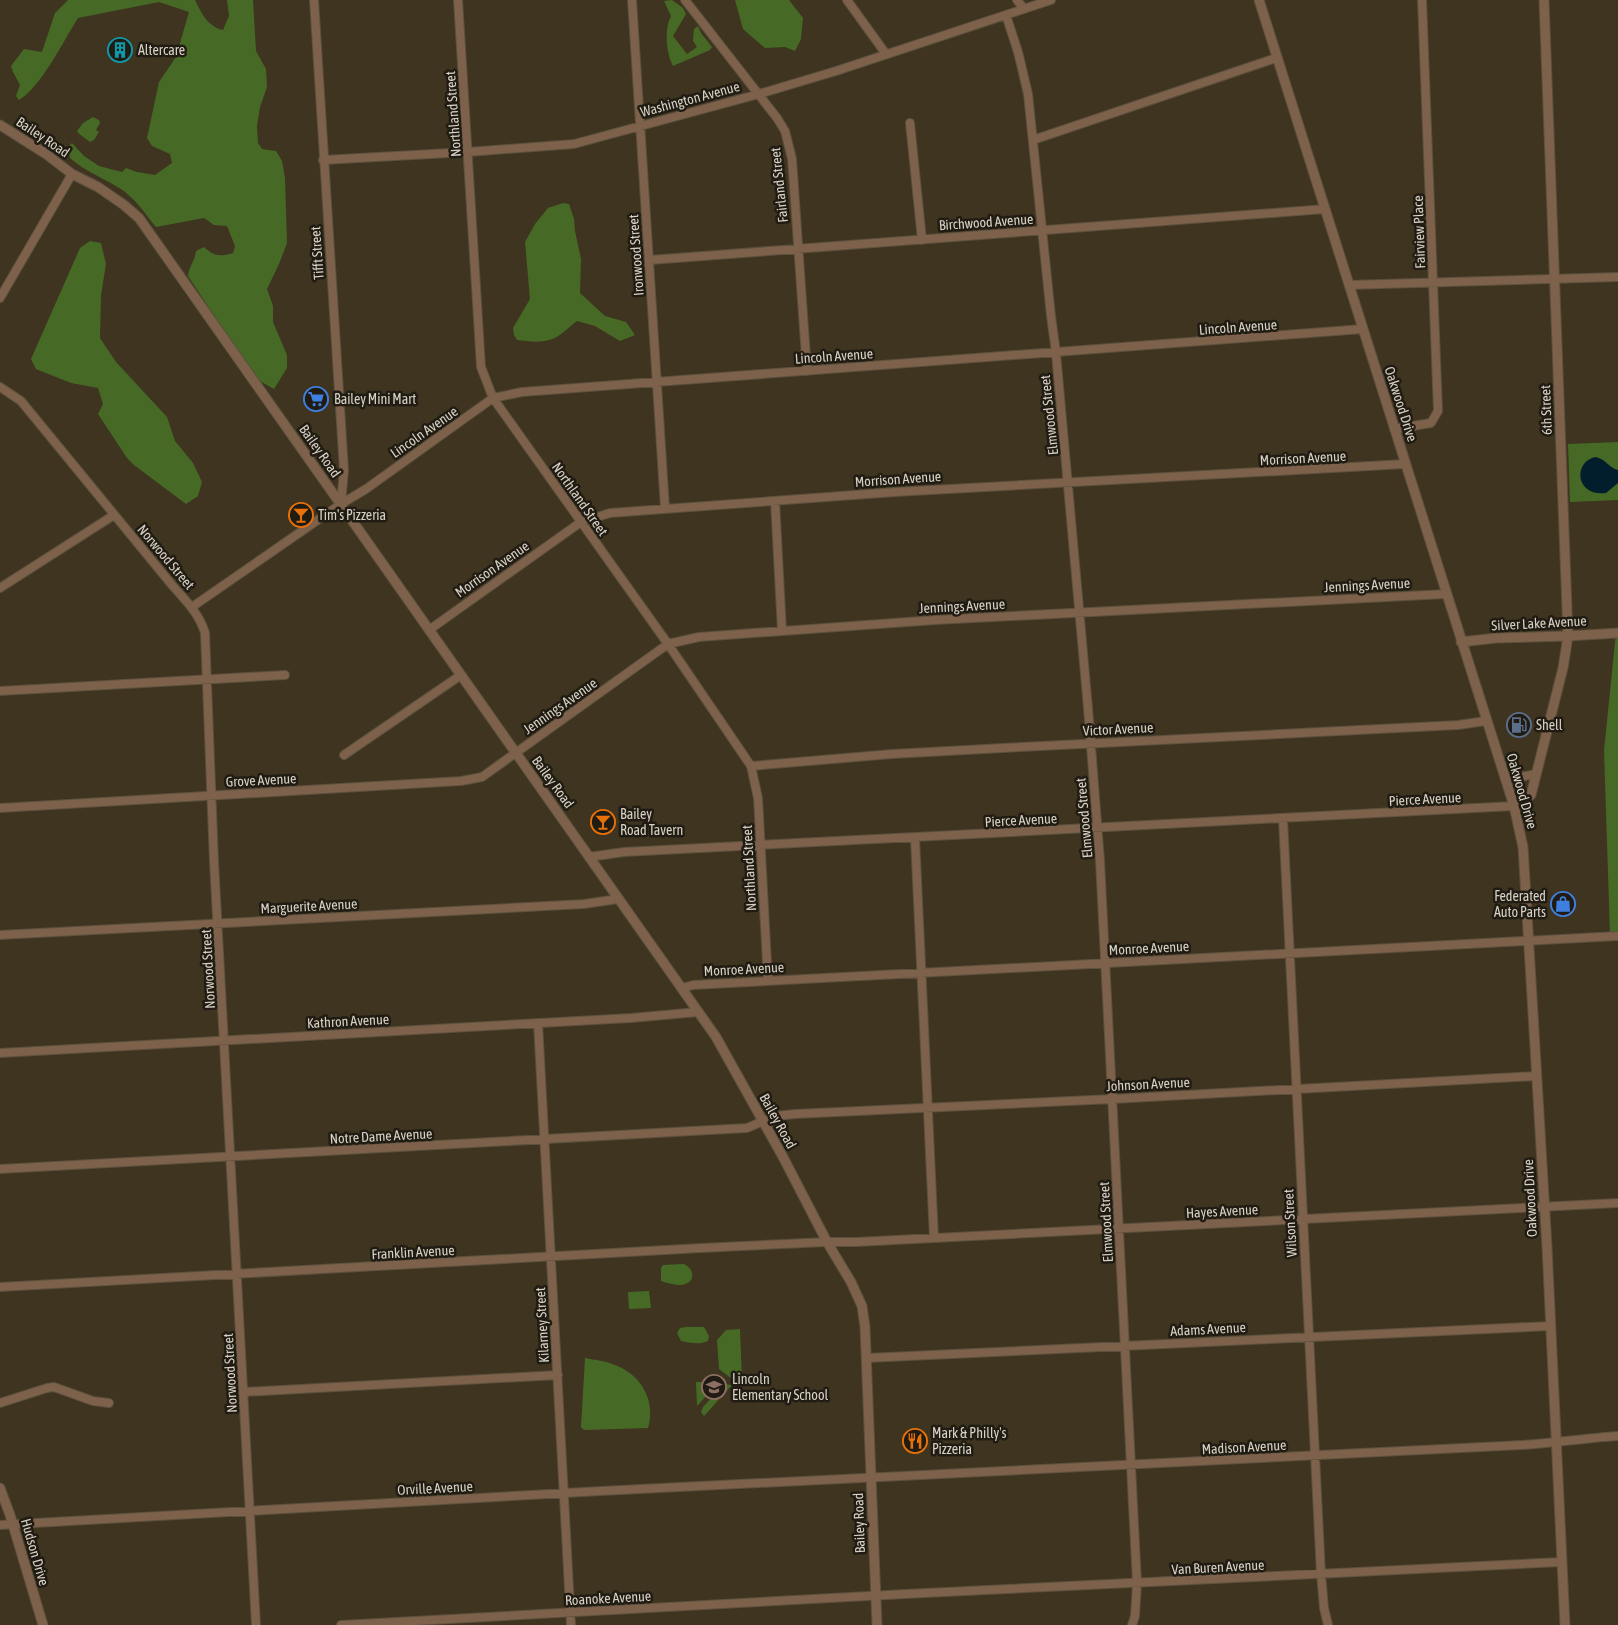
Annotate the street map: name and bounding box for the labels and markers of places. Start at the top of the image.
building icon: Altercare [107,37,133,63]
place label: Altercare [138,42,185,58]
supermarket icon: Bailey Mini Mart [303,386,329,412]
place label: Bailey Mini Mart [334,391,416,407]
bar icon: Tim's Pizzeria [288,502,314,528]
place label: Tim's Pizzeria [318,507,386,523]
fuel station icon: Shell [1506,712,1532,738]
place label: Shell [1536,717,1563,733]
place label: Bailey Road Tavern [620,806,683,838]
bar icon: Bailey Road Tavern [590,809,616,835]
place label: Federated Auto Parts [1494,888,1546,920]
shop icon: Federated Auto Parts [1550,891,1576,917]
place label: Lincoln Elementary School [732,1371,828,1403]
school or university icon: Lincoln Elementary School [701,1374,727,1400]
place label: Mark & Philly's Pizzeria [932,1425,1007,1457]
restaurant icon: Mark & Philly's Pizzeria [902,1428,928,1454]

